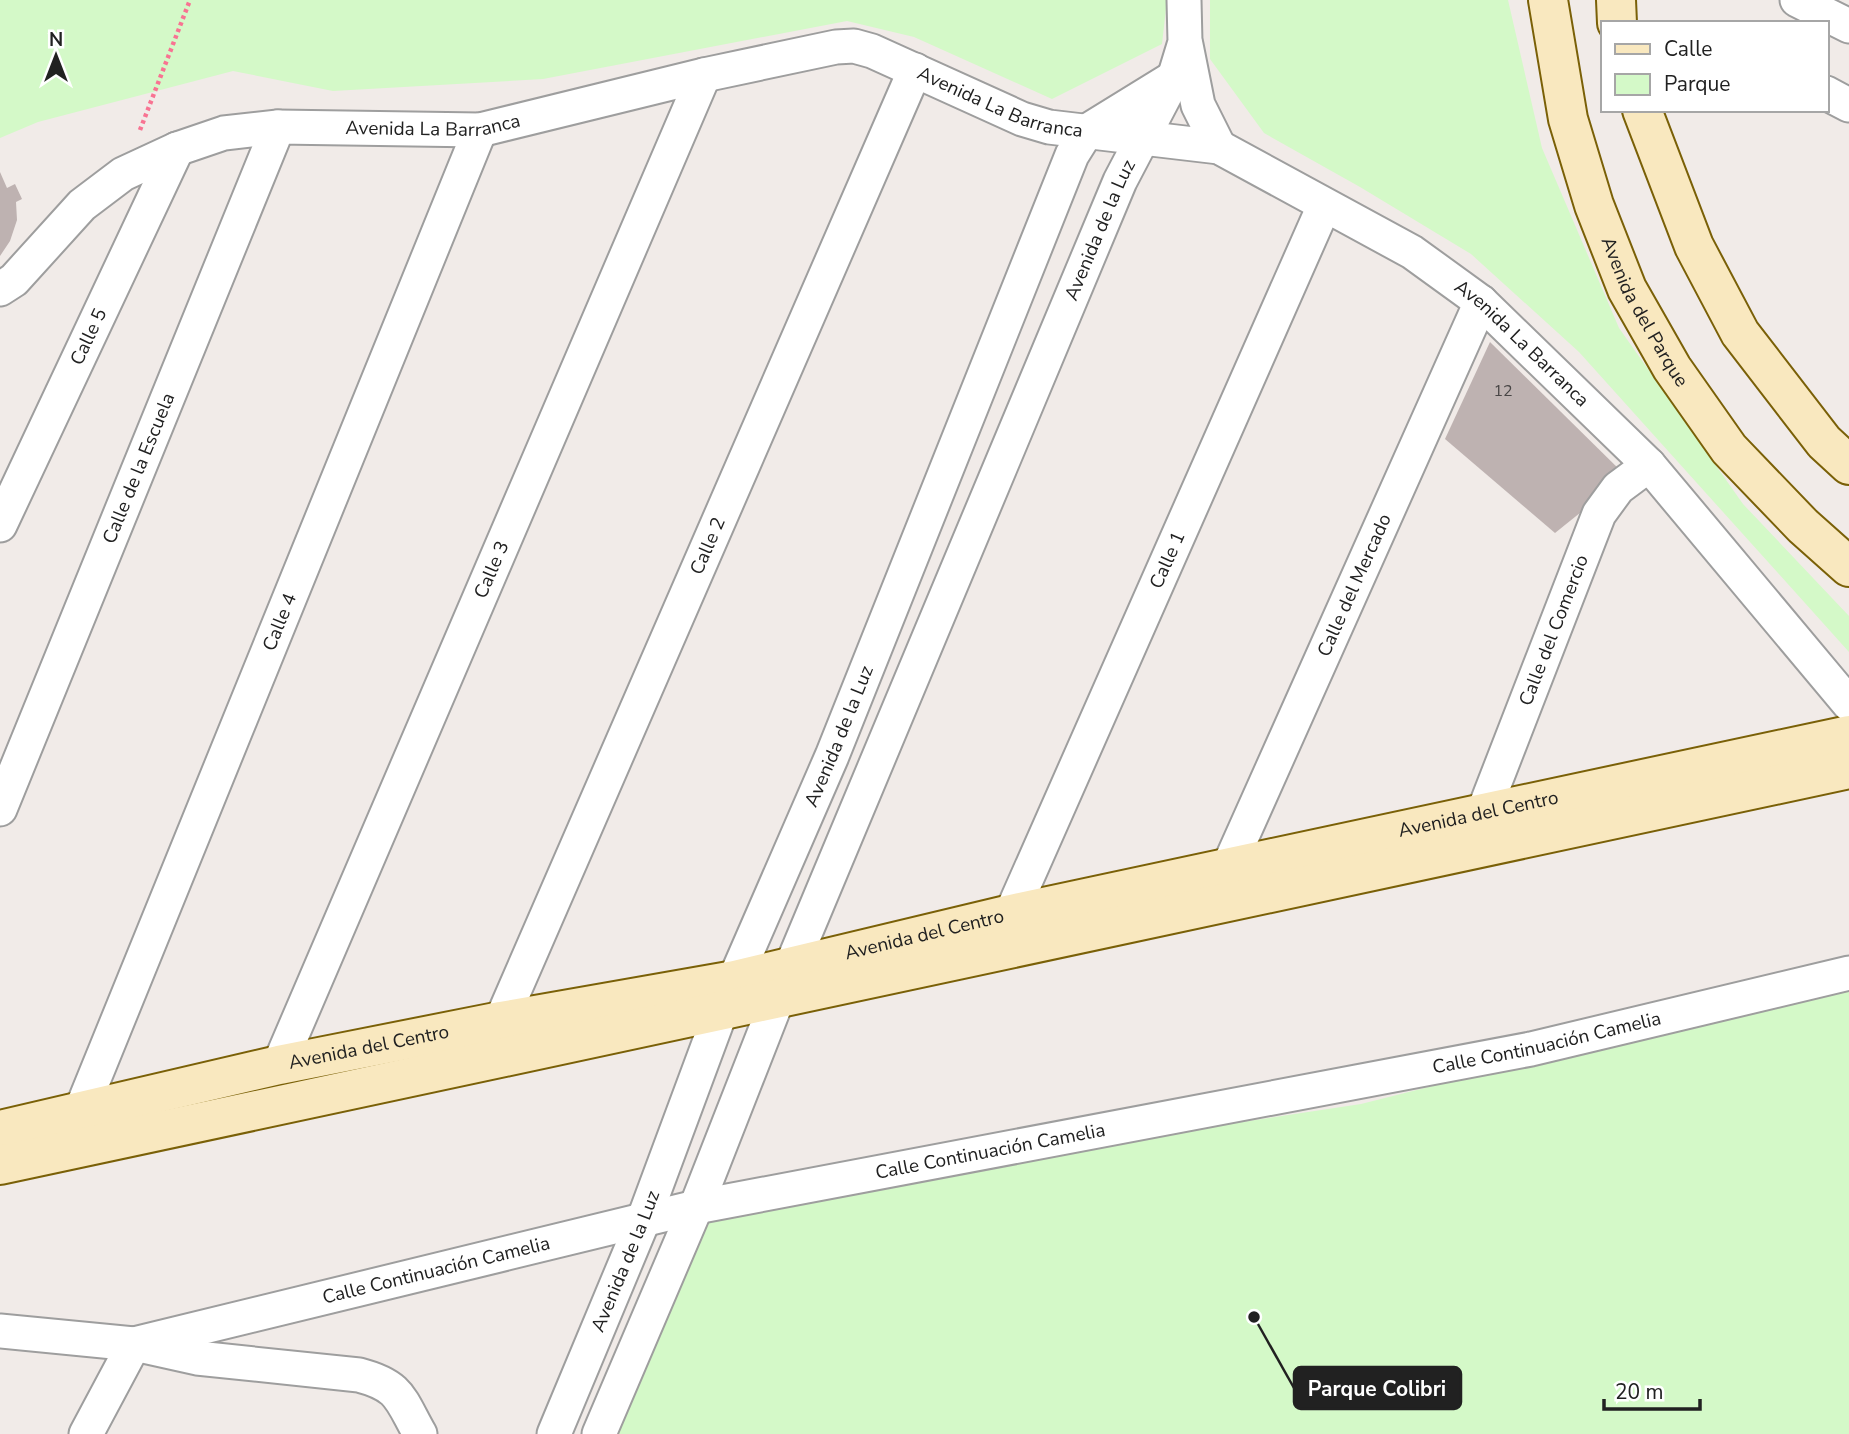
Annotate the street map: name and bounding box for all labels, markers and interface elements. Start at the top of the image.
north arrow [21,21,91,91]
legend [1601,21,1828,112]
text: N [49,27,63,53]
text: Calle [1664,35,1712,63]
street label: Avenida La Barranca [913,60,1084,144]
text: Parque [1664,70,1731,98]
street label: Avenida La Barranca [345,108,523,143]
street label: Avenida de la Luz [1058,155,1142,304]
street label: Avenida del Parque [1595,233,1694,392]
street label: Avenida La Barranca [1449,274,1595,413]
street label: Calle 5 [64,304,113,370]
house number: 12 [1493,380,1513,402]
street label: Calle de la Escuela [97,389,181,548]
street label: Calle del Mercado [1311,510,1398,661]
street label: Calle 2 [684,513,732,579]
street label: Calle 1 [1143,527,1192,593]
street label: Calle 3 [468,537,515,602]
street label: Calle del Comercio [1513,551,1595,710]
street label: Calle 4 [256,589,303,655]
street label: Avenida de la Luz [798,662,880,811]
street label: Avenida del Centro [1396,784,1561,844]
street label: Avenida del Centro [842,903,1007,966]
street label: Calle Continuación Camelia [1430,1005,1664,1080]
street label: Avenida del Centro [286,1019,451,1076]
street label: Calle Continuación Camelia [873,1117,1107,1186]
street label: Avenida de la Luz [585,1187,666,1336]
street label: Calle Continuación Camelia [320,1230,553,1311]
callout: Parque Colibri [1294,1367,1461,1409]
scale bar [1604,1368,1700,1412]
text: Parque Colibri [1308,1375,1446,1403]
text: 20 m [1615,1378,1664,1406]

